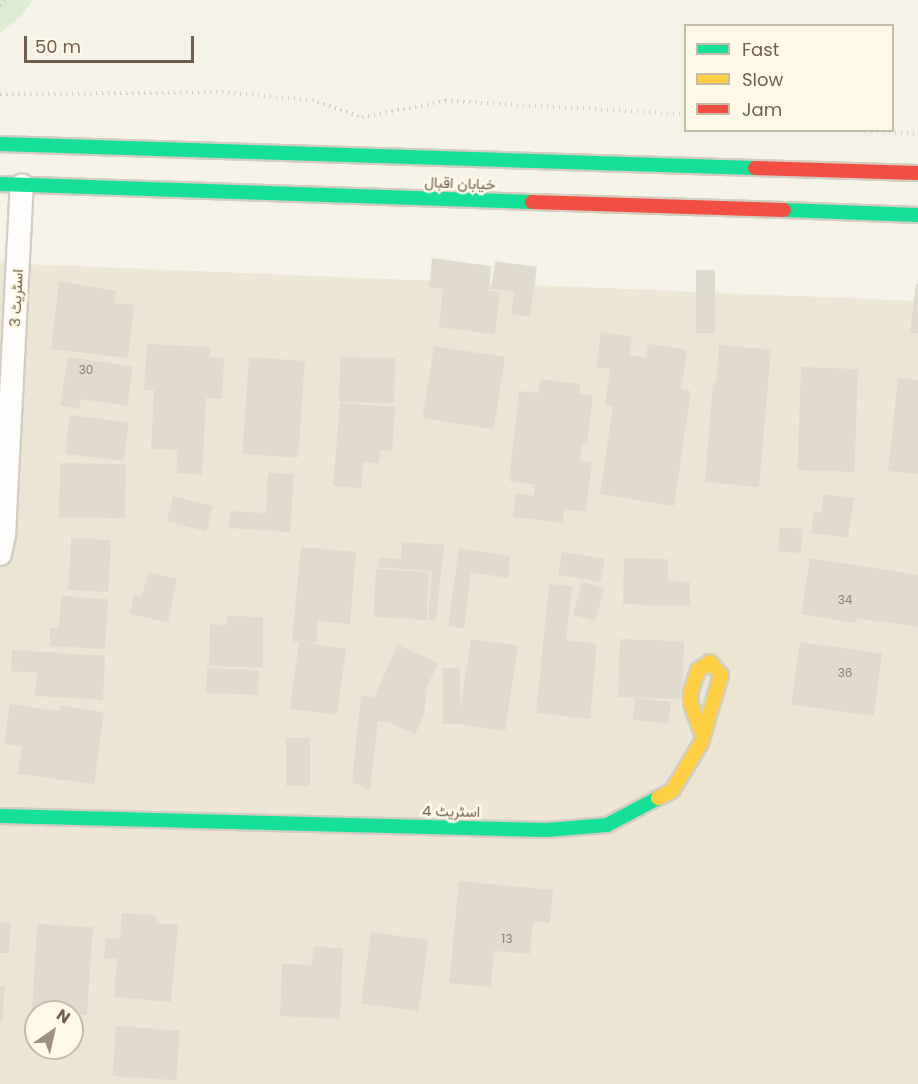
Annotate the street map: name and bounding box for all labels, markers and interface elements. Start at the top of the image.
scale bar [27,24,196,62]
legend [684,24,894,132]
text: 50 m [35,34,81,59]
text: Fast [742,37,779,62]
text: Slow [742,67,783,92]
text: Jam [742,97,782,122]
street label: خیابان اقبال [424,173,496,193]
street label: اسٹریٹ 3 [6,269,26,327]
house number: 30 [79,363,93,377]
house number: 34 [838,593,852,607]
house number: 36 [838,666,852,680]
street label: اسٹریٹ 4 [422,801,480,821]
house number: 13 [502,932,512,946]
north arrow [24,1000,84,1060]
text: N [52,1003,75,1029]

